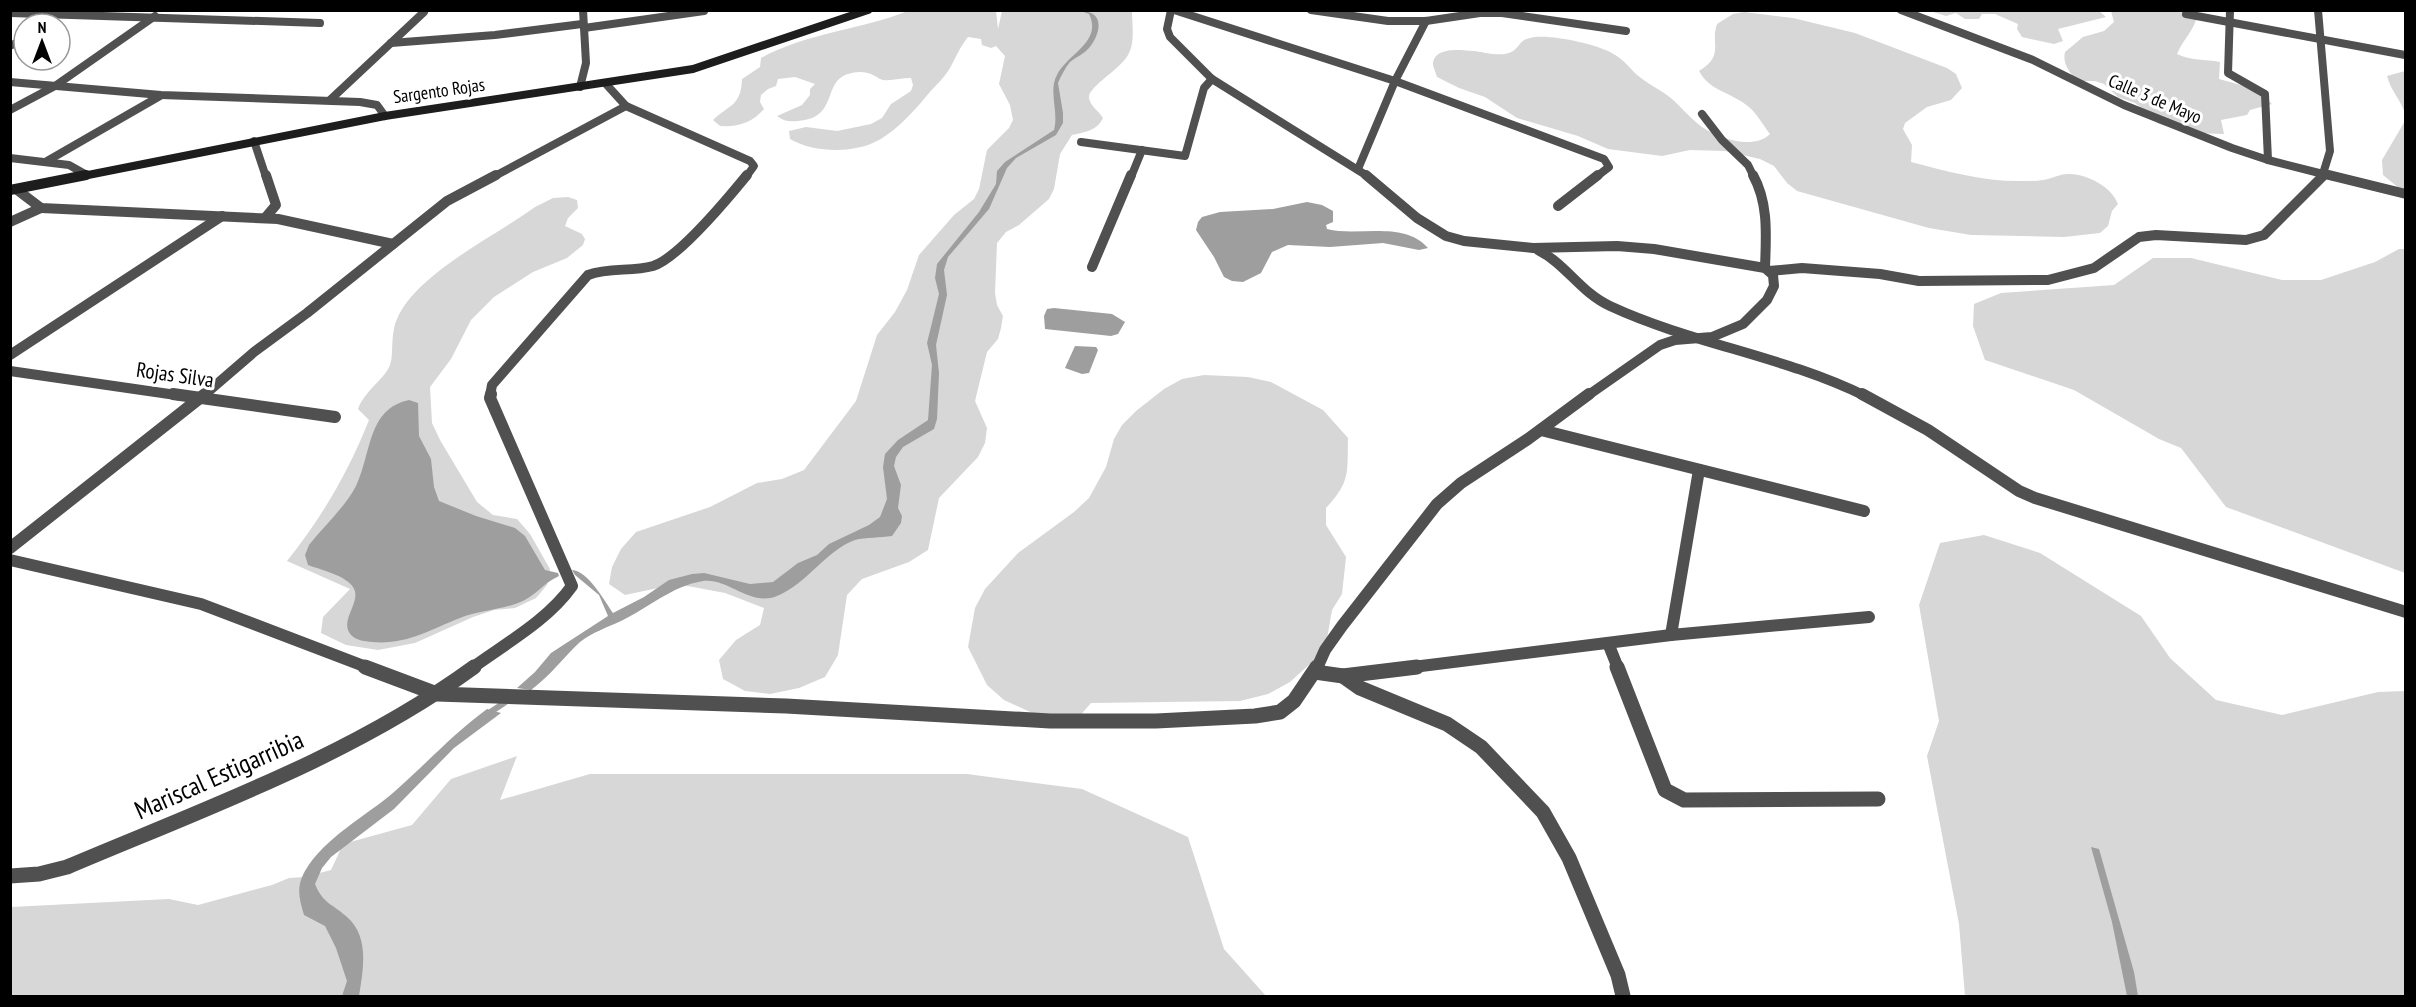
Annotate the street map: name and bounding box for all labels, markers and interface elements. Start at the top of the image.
north arrow [12,12,72,72]
text: N [38,17,46,37]
street label: Calle 3 de Mayo [2105,69,2205,129]
street label: Sargento Rojas [392,73,486,108]
street label: Rojas Silva [135,356,215,393]
street label: Mariscal Estigarribia [129,723,308,826]

